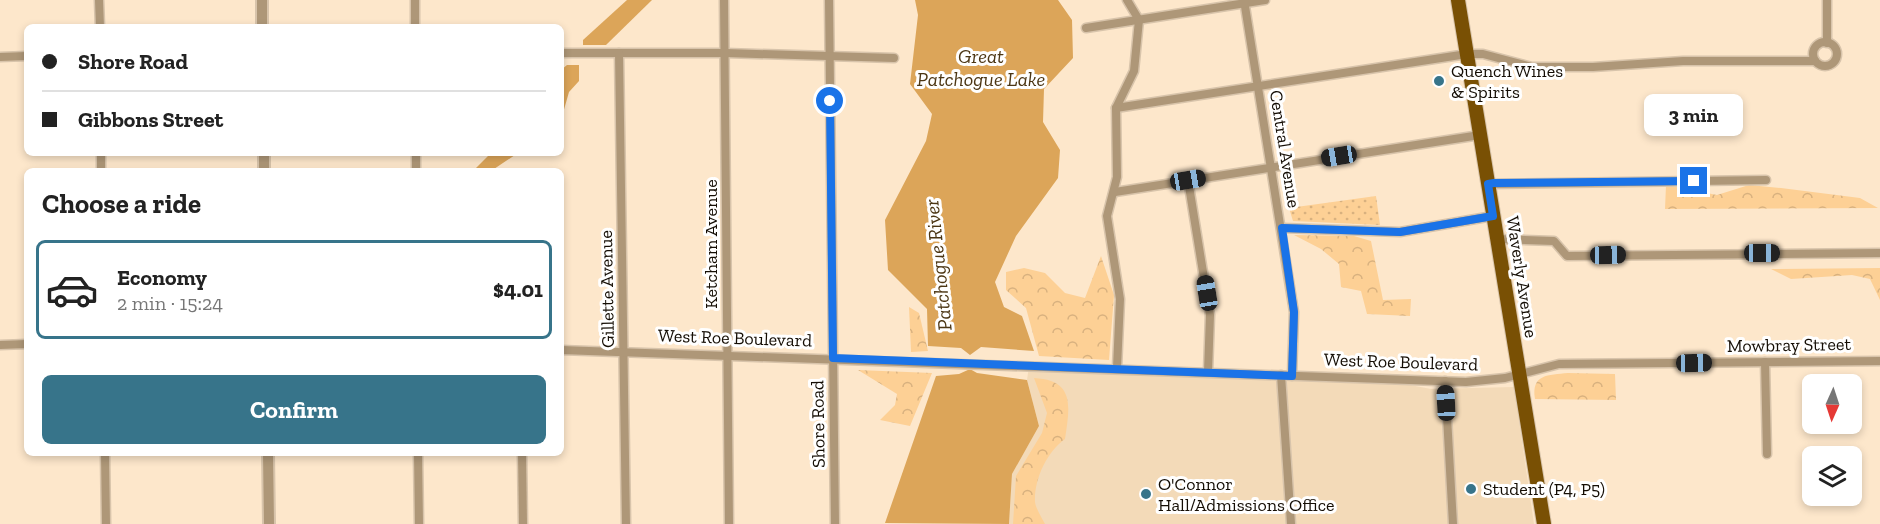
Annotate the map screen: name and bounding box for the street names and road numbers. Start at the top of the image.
street label: Central Avenue [1265,89,1305,209]
street label: Ketcham Avenue [700,179,722,309]
street label: Waverly Avenue [1502,215,1542,339]
street label: Gillette Avenue [595,230,619,348]
street label: West Roe Boulevard [658,324,813,352]
street label: Mowbray Street [1727,333,1852,357]
street label: West Roe Boulevard [1324,348,1479,376]
street label: Shore Road [806,380,830,468]

